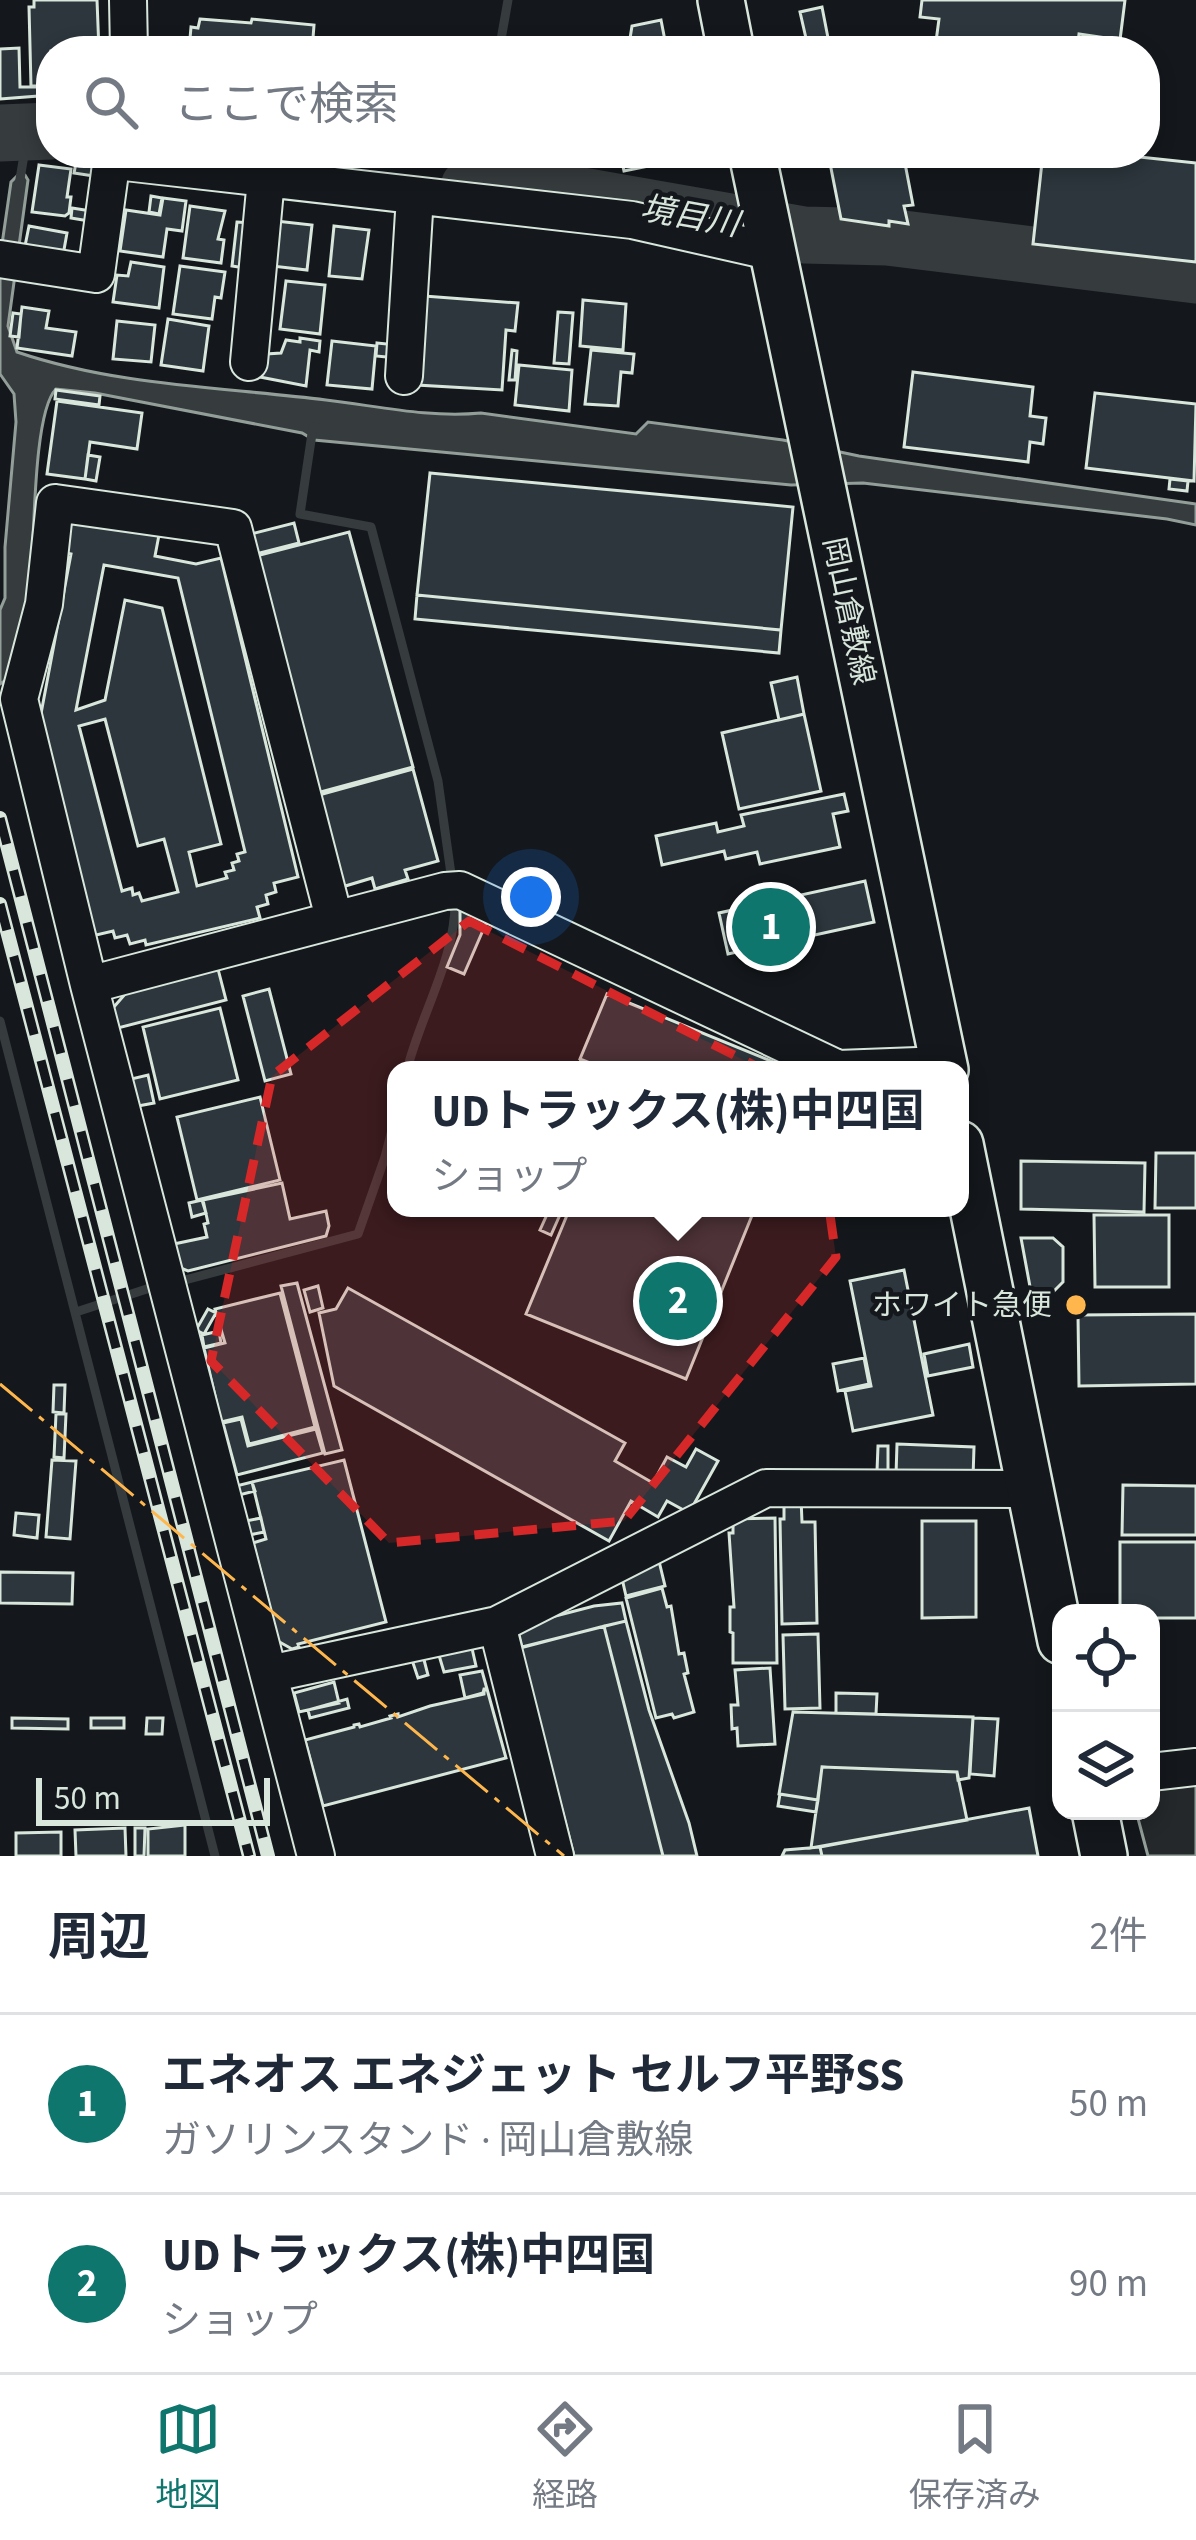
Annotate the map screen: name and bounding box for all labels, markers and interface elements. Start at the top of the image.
search box [36,36,1160,168]
icon: search [78,69,144,135]
text: ここで検索 [174,73,399,137]
water label: 境目川 [637,185,746,249]
street label: 岡山倉敷線 [812,533,885,689]
your location [501,867,561,927]
pin: 1 [732,882,810,972]
popup [387,1061,969,1217]
text: UDトラックス(株)中四国 [431,1080,925,1144]
text: ショップ [431,1149,587,1205]
pin: 2 [639,1256,717,1346]
place label: ホワイト急便 [872,1284,1052,1327]
marker: ホワイト急便 [1063,1292,1089,1318]
map controls [1052,1604,1160,1820]
button: locate [1052,1604,1160,1712]
button: layers [1052,1712,1160,1820]
scale bar [36,1772,270,1825]
text: 50 m [54,1775,121,1822]
text: 周辺 [48,1902,150,1974]
text: 2件 [1090,1909,1148,1965]
text: エネオス エネジェット セルフ平野SS [162,2044,904,2108]
text: 1 [77,2076,97,2132]
text: 50 m [1069,2076,1148,2132]
text: ガソリンスタンド · 岡山倉敷線 [162,2113,694,2169]
text: UDトラックス(株)中四国 [162,2224,655,2288]
text: 2 [77,2256,97,2312]
text: 90 m [1069,2256,1148,2312]
text: ショップ [162,2293,318,2349]
tab: 地図 [155,2396,221,2519]
tab: 経路 [532,2396,598,2519]
tab: 保存済み [909,2396,1041,2519]

